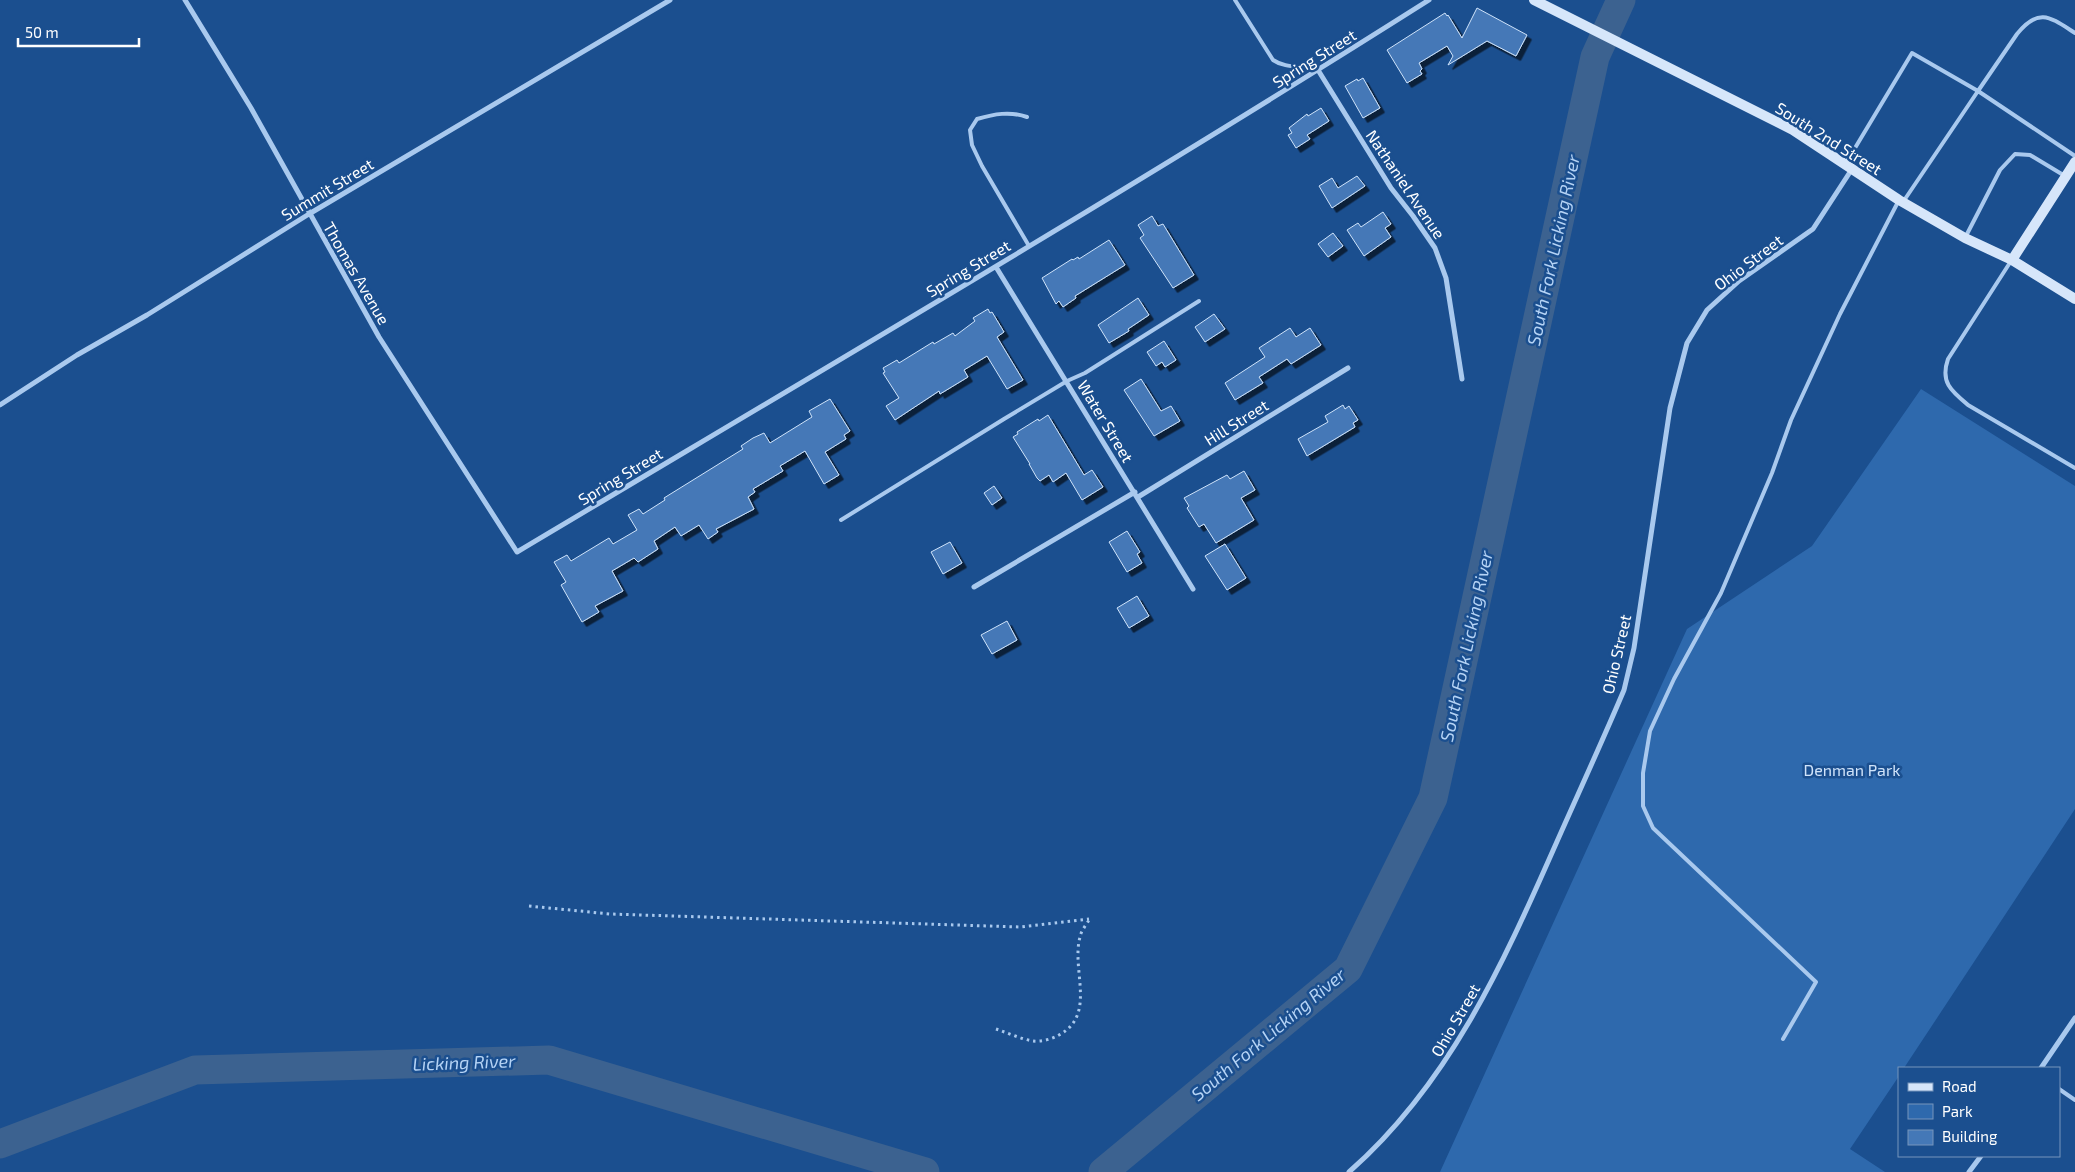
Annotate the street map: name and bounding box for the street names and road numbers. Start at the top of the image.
street label: Spring Street [1269,25,1359,91]
street label: South 2nd Street [1772,98,1886,178]
street label: Nathaniel Avenue [1363,126,1449,242]
street label: Summit Street [277,154,377,224]
street label: Thomas Avenue [320,218,394,328]
street label: Ohio Street [1710,230,1786,294]
street label: Spring Street [922,235,1014,301]
street label: Water Street [1074,376,1138,466]
street label: Hill Street [1201,395,1271,449]
street label: Spring Street [574,443,666,509]
street label: Ohio Street [1598,612,1634,696]
street label: Ohio Street [1427,980,1483,1060]

